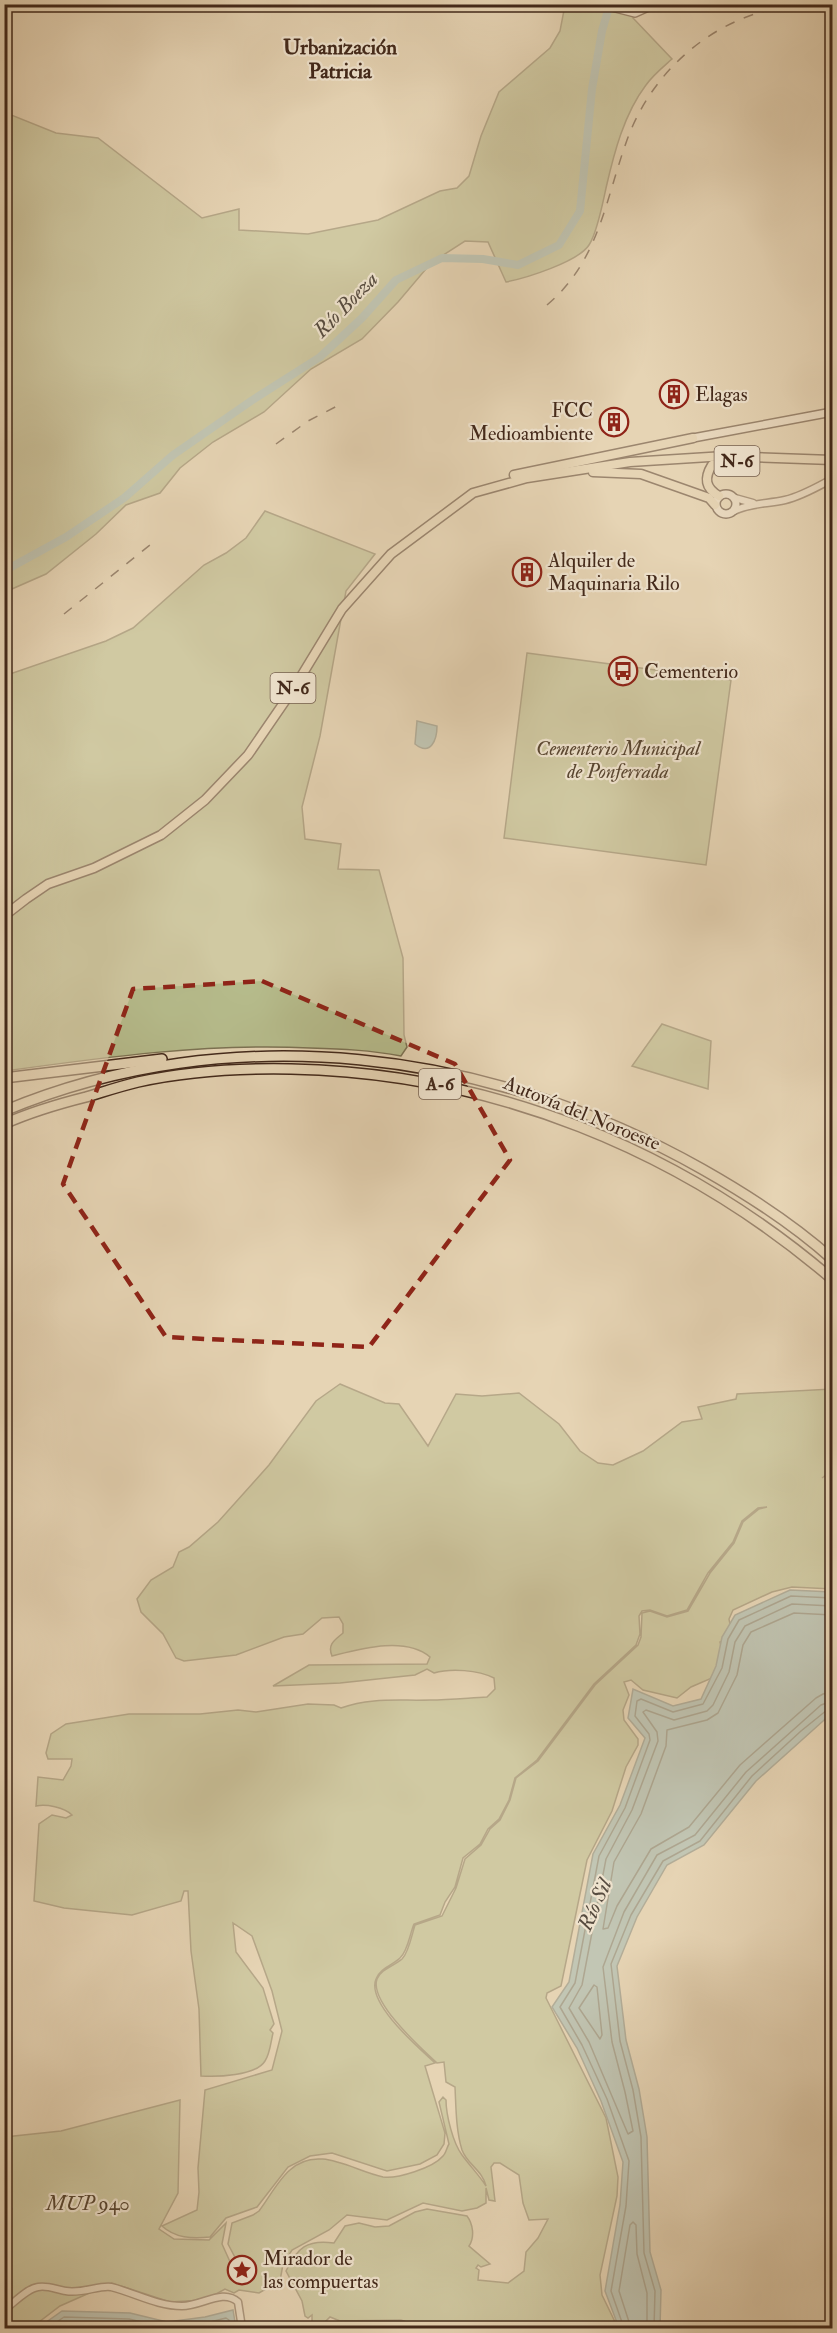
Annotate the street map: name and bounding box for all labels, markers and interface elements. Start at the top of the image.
district label: Urbanización Patricia [283,34,397,85]
water label: Río Boeza [307,266,384,344]
building icon: Elagas [658,378,690,410]
place label: Elagas [695,382,748,407]
place label: FCC Medioambiente [469,398,593,446]
building icon: FCC Medioambiente [598,406,630,438]
road number: N-6 [714,446,760,476]
place label: Alquiler de Maquinaria Rilo [547,548,680,596]
building icon: Alquiler de Maquinaria Rilo [511,556,543,588]
bus stop icon: Cementerio [607,655,639,687]
place label: Cementerio [644,659,738,684]
road number: N-6 [270,673,316,703]
park label: Cementerio Municipal de Ponferrada [536,736,702,784]
road number: A-6 [419,1069,461,1099]
street label: Autovía del Noroeste [499,1070,664,1156]
water label: Río Sil [571,1873,619,1936]
park label: MUP 940 [45,2191,130,2216]
place label: Mirador de las compuertas [263,2246,378,2295]
place icon: Mirador de las compuertas [226,2254,258,2286]

